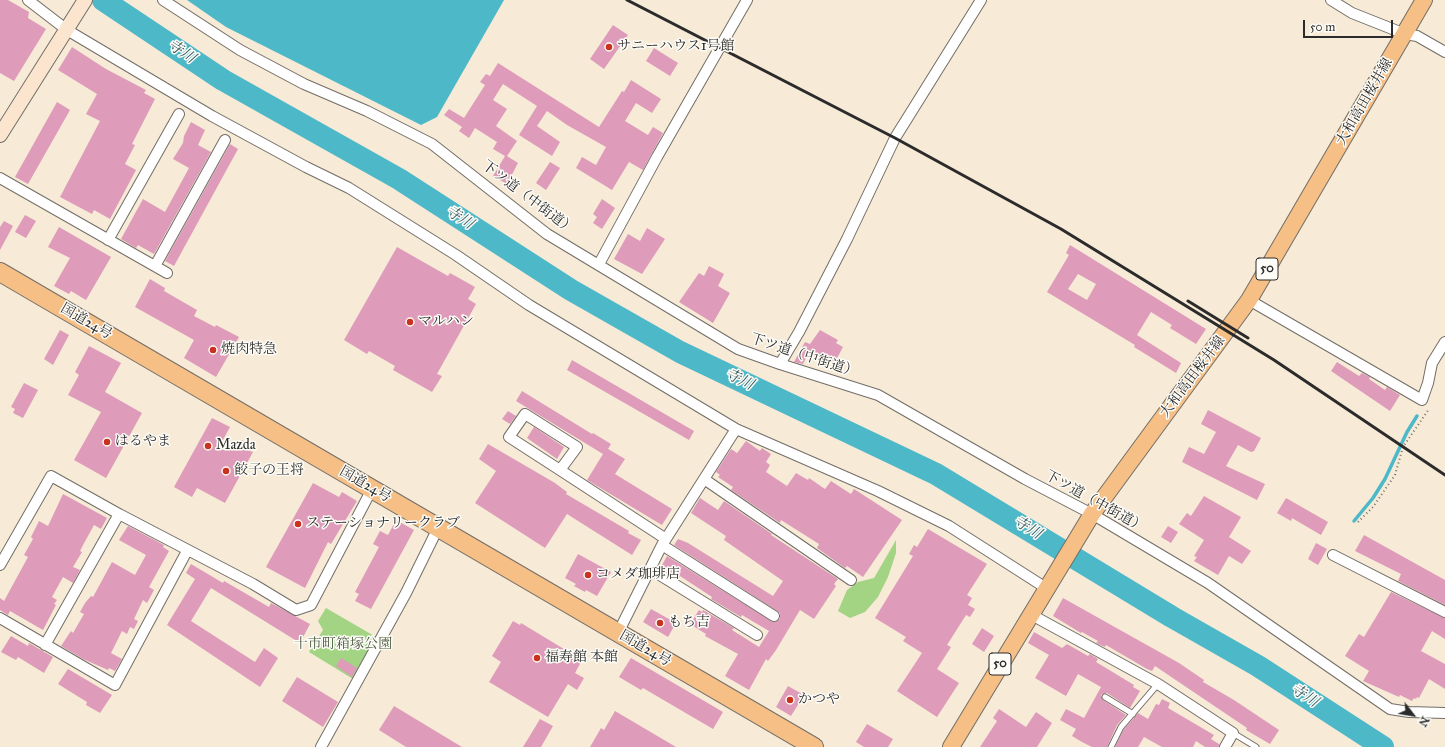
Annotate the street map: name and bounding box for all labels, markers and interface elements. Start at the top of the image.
scale bar [1305,12,1395,38]
text: 50 m [1310,20,1335,34]
water label: 寺川 [164,36,198,68]
place label: サニーハウス1号館 [617,39,735,55]
marker: サニーハウス1号館 [604,42,614,52]
street label: 大和高田桜井線 [1333,55,1397,149]
street label: 下ツ道（中街道） [478,158,578,238]
water label: 寺川 [442,202,476,234]
road number: 50 [1256,258,1278,280]
street label: 国道24号 [57,301,115,343]
place label: マルハン [418,314,474,330]
marker: マルハン [405,317,415,327]
street label: 下ツ道（中街道） [748,331,860,381]
street label: 大和高田桜井線 [1157,333,1229,421]
place label: 焼肉特急 [221,342,277,358]
marker: 焼肉特急 [208,345,218,355]
water label: 寺川 [722,365,756,395]
place label: はるやま [115,434,171,450]
marker: はるやま [102,437,112,447]
place label: Mazda [216,438,256,454]
marker: Mazda [203,441,213,451]
place label: 餃子の王将 [234,463,304,479]
street label: 国道24号 [336,464,394,506]
marker: 餃子の王将 [221,466,231,476]
street label: 下ツ道（中街道） [1042,468,1148,536]
water label: 寺川 [1010,513,1044,543]
place label: ステーショナリークラブ [306,516,460,532]
marker: ステーショナリークラブ [293,519,303,529]
place label: コメダ珈琲店 [596,567,680,583]
marker: コメダ珈琲店 [583,570,593,580]
place label: もち吉 [668,615,710,631]
marker: もち吉 [655,618,665,628]
street label: 国道24号 [616,628,674,670]
park label: 十市町箱塚公園 [294,637,392,653]
place label: 福寿館 本館 [545,650,618,666]
marker: 福寿館 本館 [532,653,542,663]
road number: 50 [989,653,1011,675]
water label: 寺川 [1287,680,1321,712]
place label: かつや [798,692,840,708]
marker: かつや [785,695,795,705]
north arrow [1393,695,1433,735]
text: N [1416,714,1432,729]

